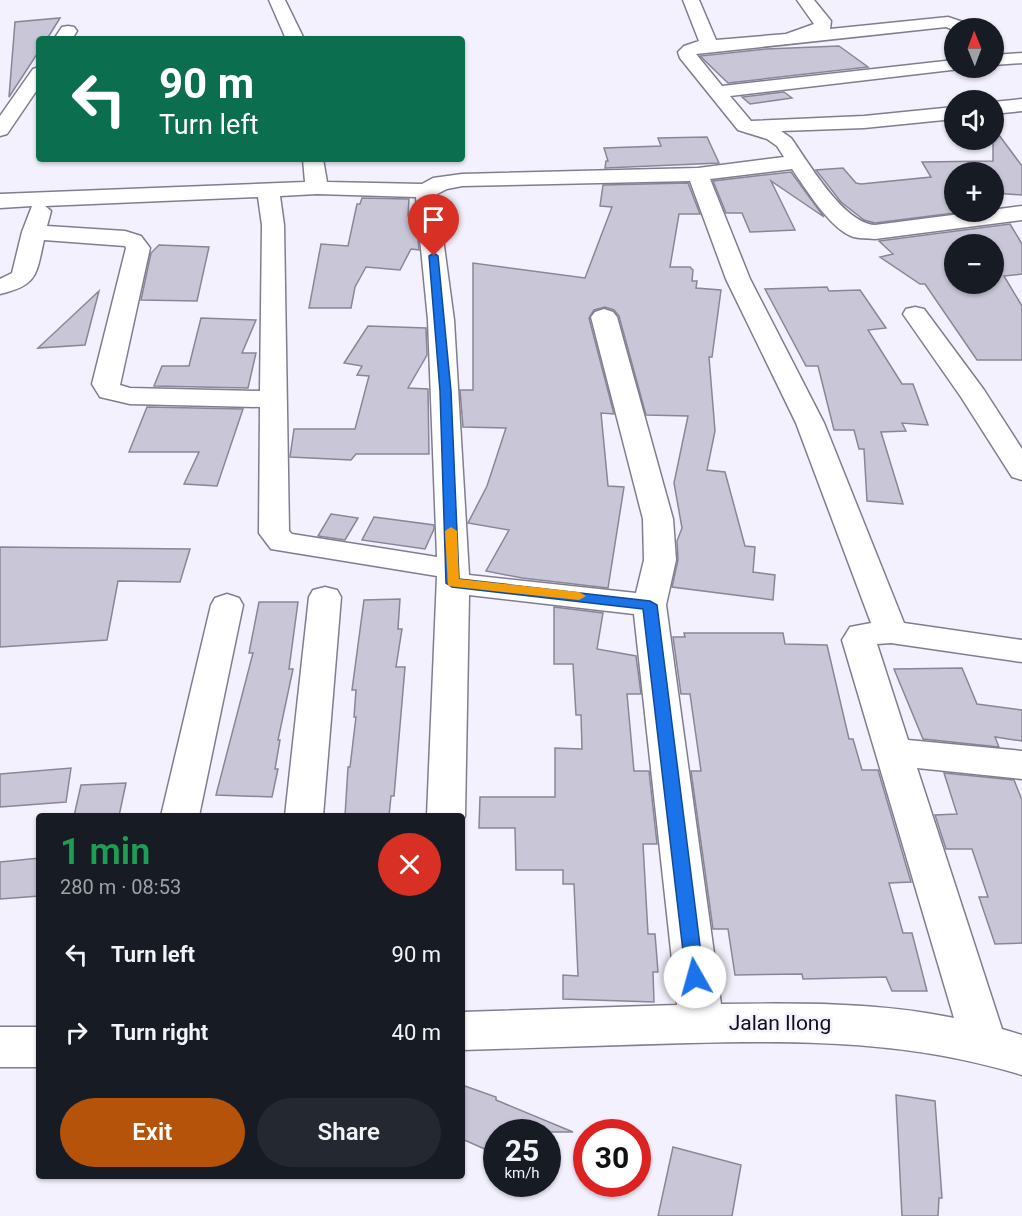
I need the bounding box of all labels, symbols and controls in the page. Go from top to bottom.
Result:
north arrow [944,18,1004,78]
map controls [944,18,1004,294]
text: 90 m [159,59,254,108]
icon: left [60,60,138,138]
button: sound [944,90,1004,150]
text: Turn left [159,109,259,141]
button: + [944,162,1004,222]
pin [408,194,459,256]
icon: arrive [417,203,450,236]
button: − [944,234,1004,294]
text: 1 min [60,831,150,873]
button: close [378,833,441,896]
text: 280 m · 08:53 [60,875,181,899]
icon: left [60,938,93,971]
text: Turn left [111,942,195,967]
text: 90 m [392,942,441,967]
position arrow [663,945,727,1009]
street label: Jalan Ilong [729,1011,831,1035]
icon: right [60,1016,93,1049]
text: Turn right [111,1020,208,1045]
text: 40 m [392,1020,441,1045]
button: Exit [60,1098,245,1167]
button: Share [257,1098,441,1167]
speed limit sign: 30 [573,1119,651,1197]
text: 25 [505,1133,539,1168]
text: km/h [504,1164,540,1182]

